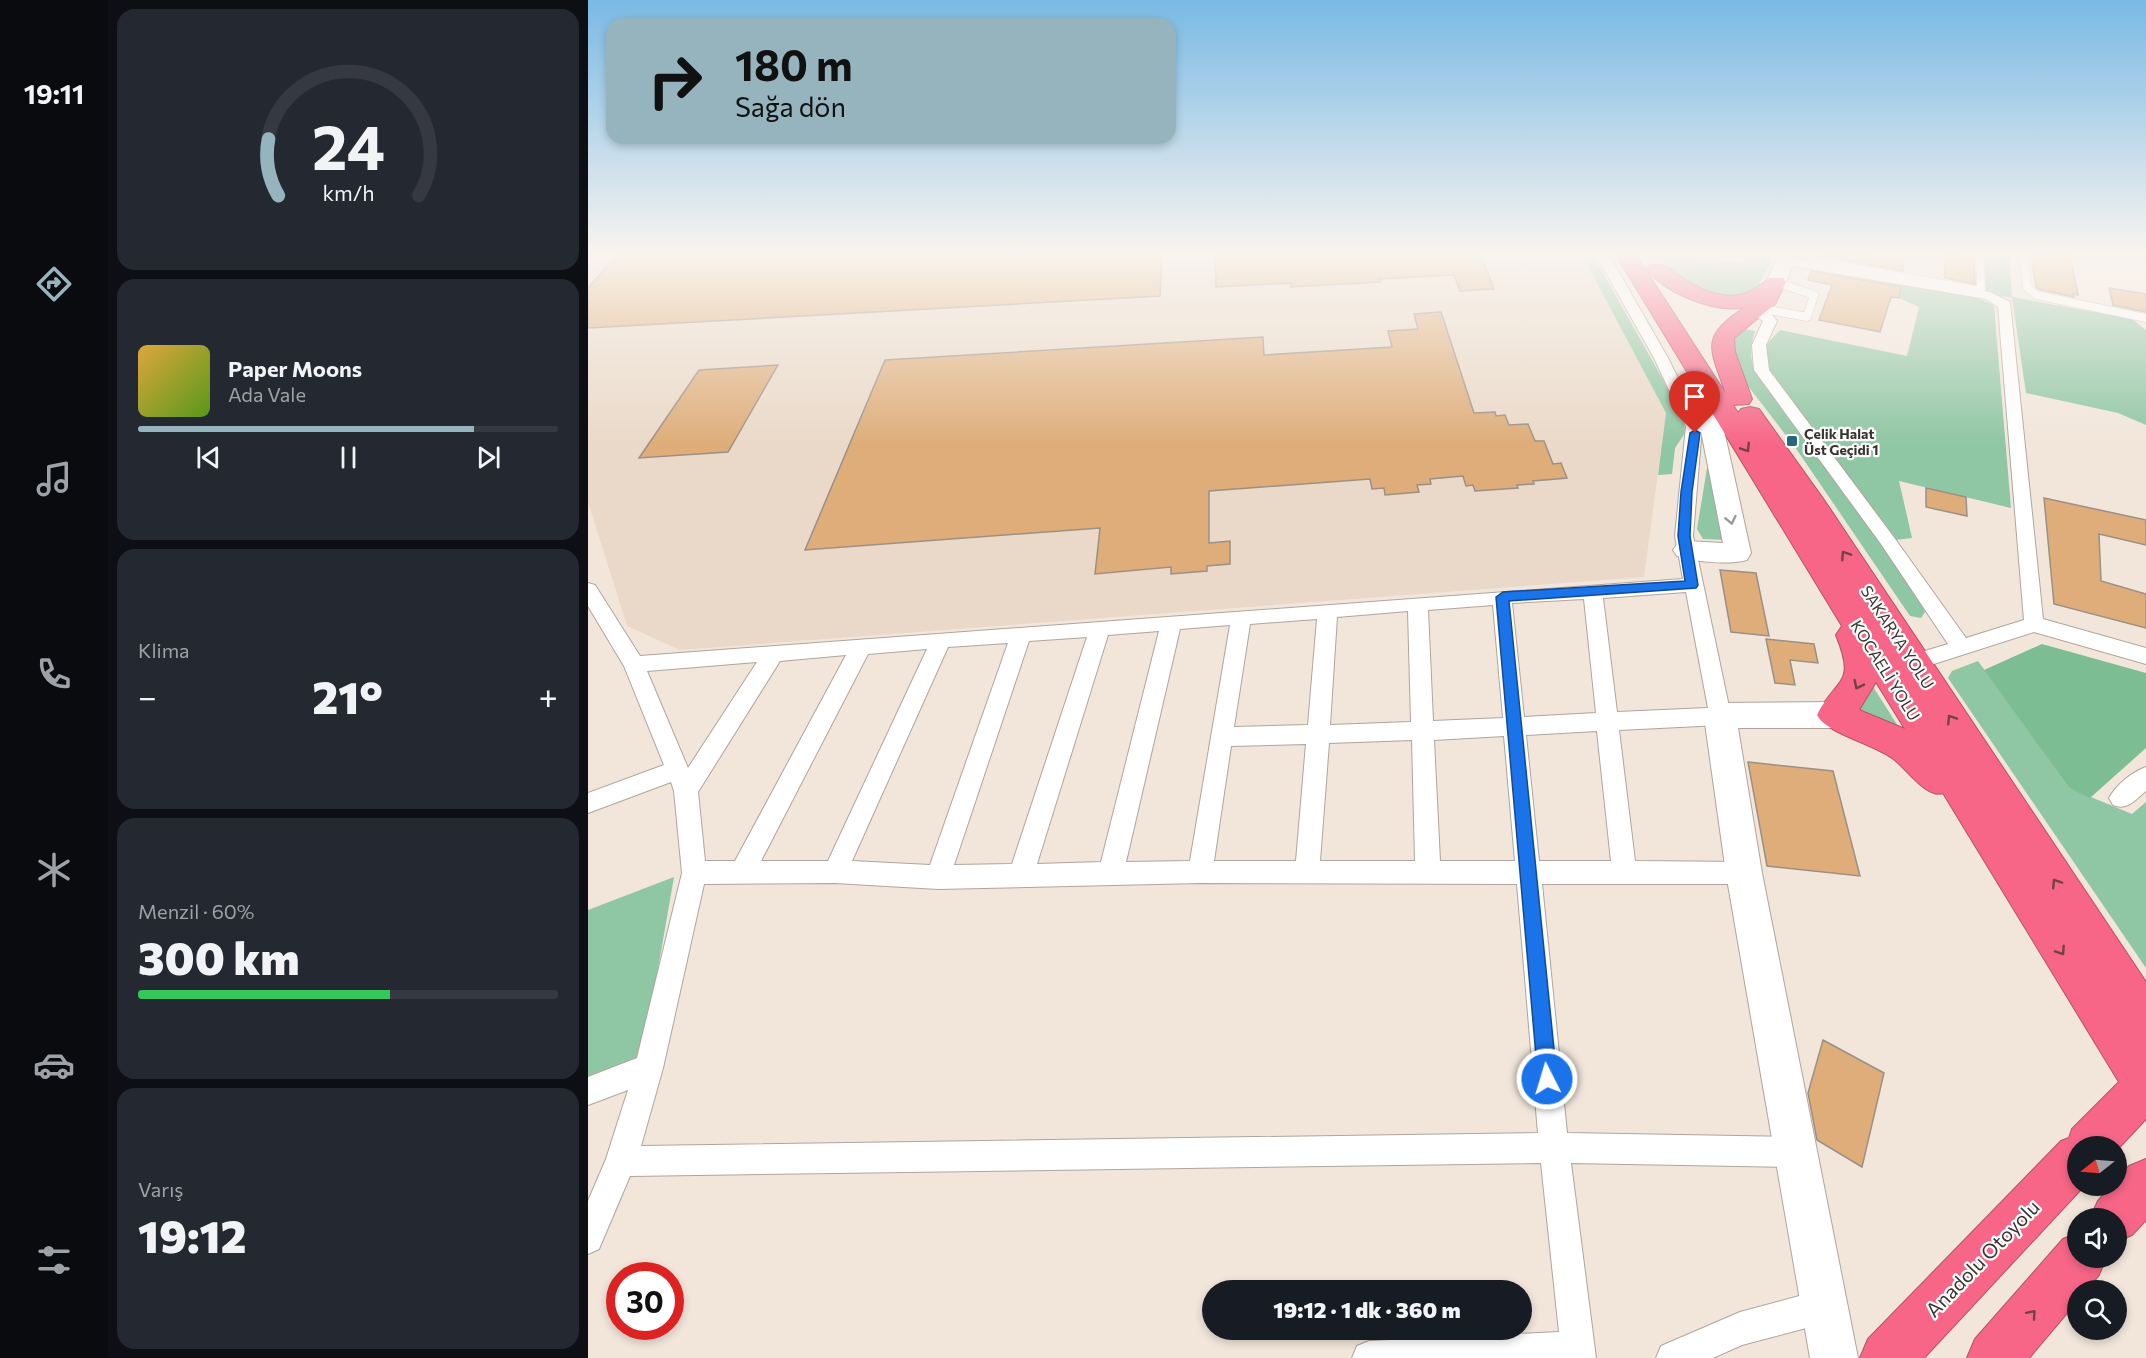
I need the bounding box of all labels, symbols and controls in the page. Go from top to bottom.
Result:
text: 180 m [735,38,853,90]
icon: right [636,42,714,120]
text: 19:11 [24,77,84,110]
text: Sağa dön [735,90,846,123]
text: 24 [312,108,384,184]
text: km/h [322,180,374,206]
icon: directions [33,263,75,305]
text: Paper Moons [228,355,362,382]
pin [1669,371,1720,433]
icon: arrive [1678,380,1711,413]
text: Ada Vale [228,382,306,406]
place label: Çelik Halat Üst Geçidi 1 [1804,425,1879,458]
marker: Çelik Halat Üst Geçidi 1 [1785,434,1799,448]
icon: previous [192,441,225,474]
icon: pause [332,441,365,474]
icon: next [472,441,505,474]
one-way arrow [1739,441,1750,452]
icon: music [33,458,75,500]
one-way arrow [1724,514,1737,524]
one-way arrow [1841,551,1853,561]
street label: SAKARYA YOLU [1858,582,1938,692]
street label: KOCAELİ YOLU [1847,616,1925,724]
text: Klima [138,638,190,662]
icon: phone [33,653,75,695]
text: 21° [312,668,383,723]
text: − [138,675,157,716]
text: + [539,675,558,716]
one-way arrow [1853,679,1865,690]
one-way arrow [1947,715,1959,725]
icon: climate [33,849,75,891]
one-way arrow [2052,879,2064,889]
text: Menzil · 60% [138,899,254,923]
text: 300 km [138,929,299,984]
one-way arrow [2054,945,2066,955]
icon: car [33,1044,75,1086]
position arrow [1515,1047,1579,1111]
north arrow [2067,1136,2127,1196]
map controls [2067,1136,2127,1340]
text: Varış [138,1177,183,1201]
street label: Anadolu Otoyolu [1920,1194,2044,1322]
text: 19:12 [138,1207,247,1262]
button: sound [2067,1208,2127,1268]
icon: filters [33,1239,75,1281]
speed limit sign: 30 [606,1262,684,1340]
button: search [2067,1280,2127,1340]
text: 19:12 · 1 dk · 360 m [1273,1296,1461,1323]
one-way arrow [2025,1310,2036,1321]

